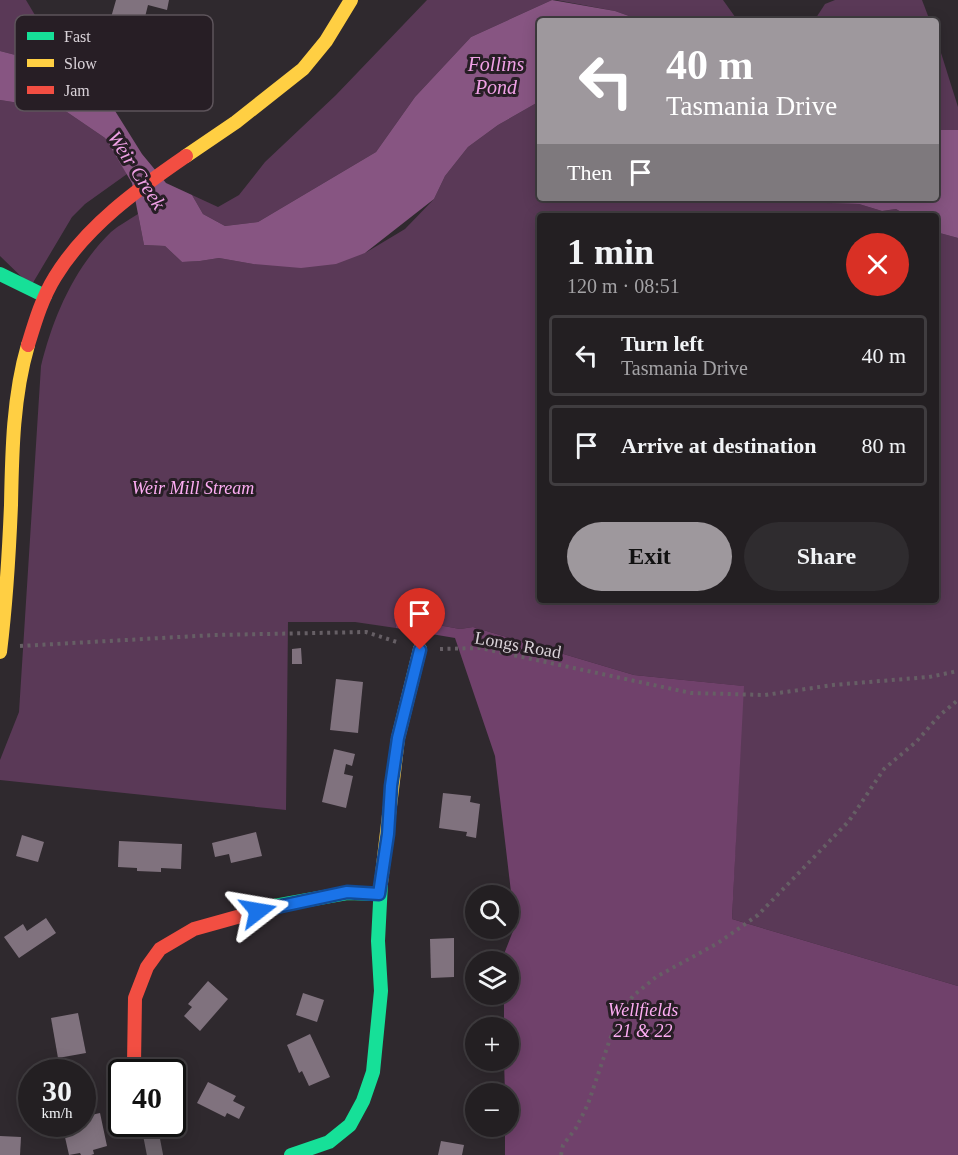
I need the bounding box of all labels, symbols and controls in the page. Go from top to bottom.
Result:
legend [15,15,213,111]
text: Fast [64,28,91,45]
icon: left [567,42,645,120]
text: 40 m [666,42,754,88]
water label: Follins Pond [467,53,525,98]
text: Slow [64,55,97,72]
text: Jam [64,82,90,99]
text: Tasmania Drive [666,91,837,121]
water label: Weir Creek [104,127,171,214]
icon: arrive [624,156,657,189]
text: Then [567,160,612,185]
text: 1 min [567,232,654,272]
button: close [846,233,909,296]
text: 120 m · 08:51 [567,275,680,297]
text: Turn left [621,331,704,356]
icon: left [570,339,603,372]
text: 40 m [861,343,906,368]
text: Tasmania Drive [621,357,748,379]
icon: arrive [570,429,603,462]
text: Arrive at destination [621,433,817,458]
text: 80 m [861,433,906,458]
park label: Weir Mill Stream [132,478,254,498]
button: Exit [567,522,732,591]
button: Share [744,522,909,591]
pin [394,588,445,650]
icon: arrive [403,597,436,630]
street label: Longs Road [473,628,563,662]
position arrow [226,879,290,943]
map controls [465,885,519,1137]
button: search [465,885,519,939]
button: layers [465,951,519,1005]
park label: Wellfields 21 & 22 [608,1000,678,1041]
button: + [465,1017,519,1071]
speed limit sign: 40 [108,1059,186,1137]
text: 30 [42,1074,72,1107]
button: − [465,1083,519,1137]
text: km/h [42,1105,72,1121]

